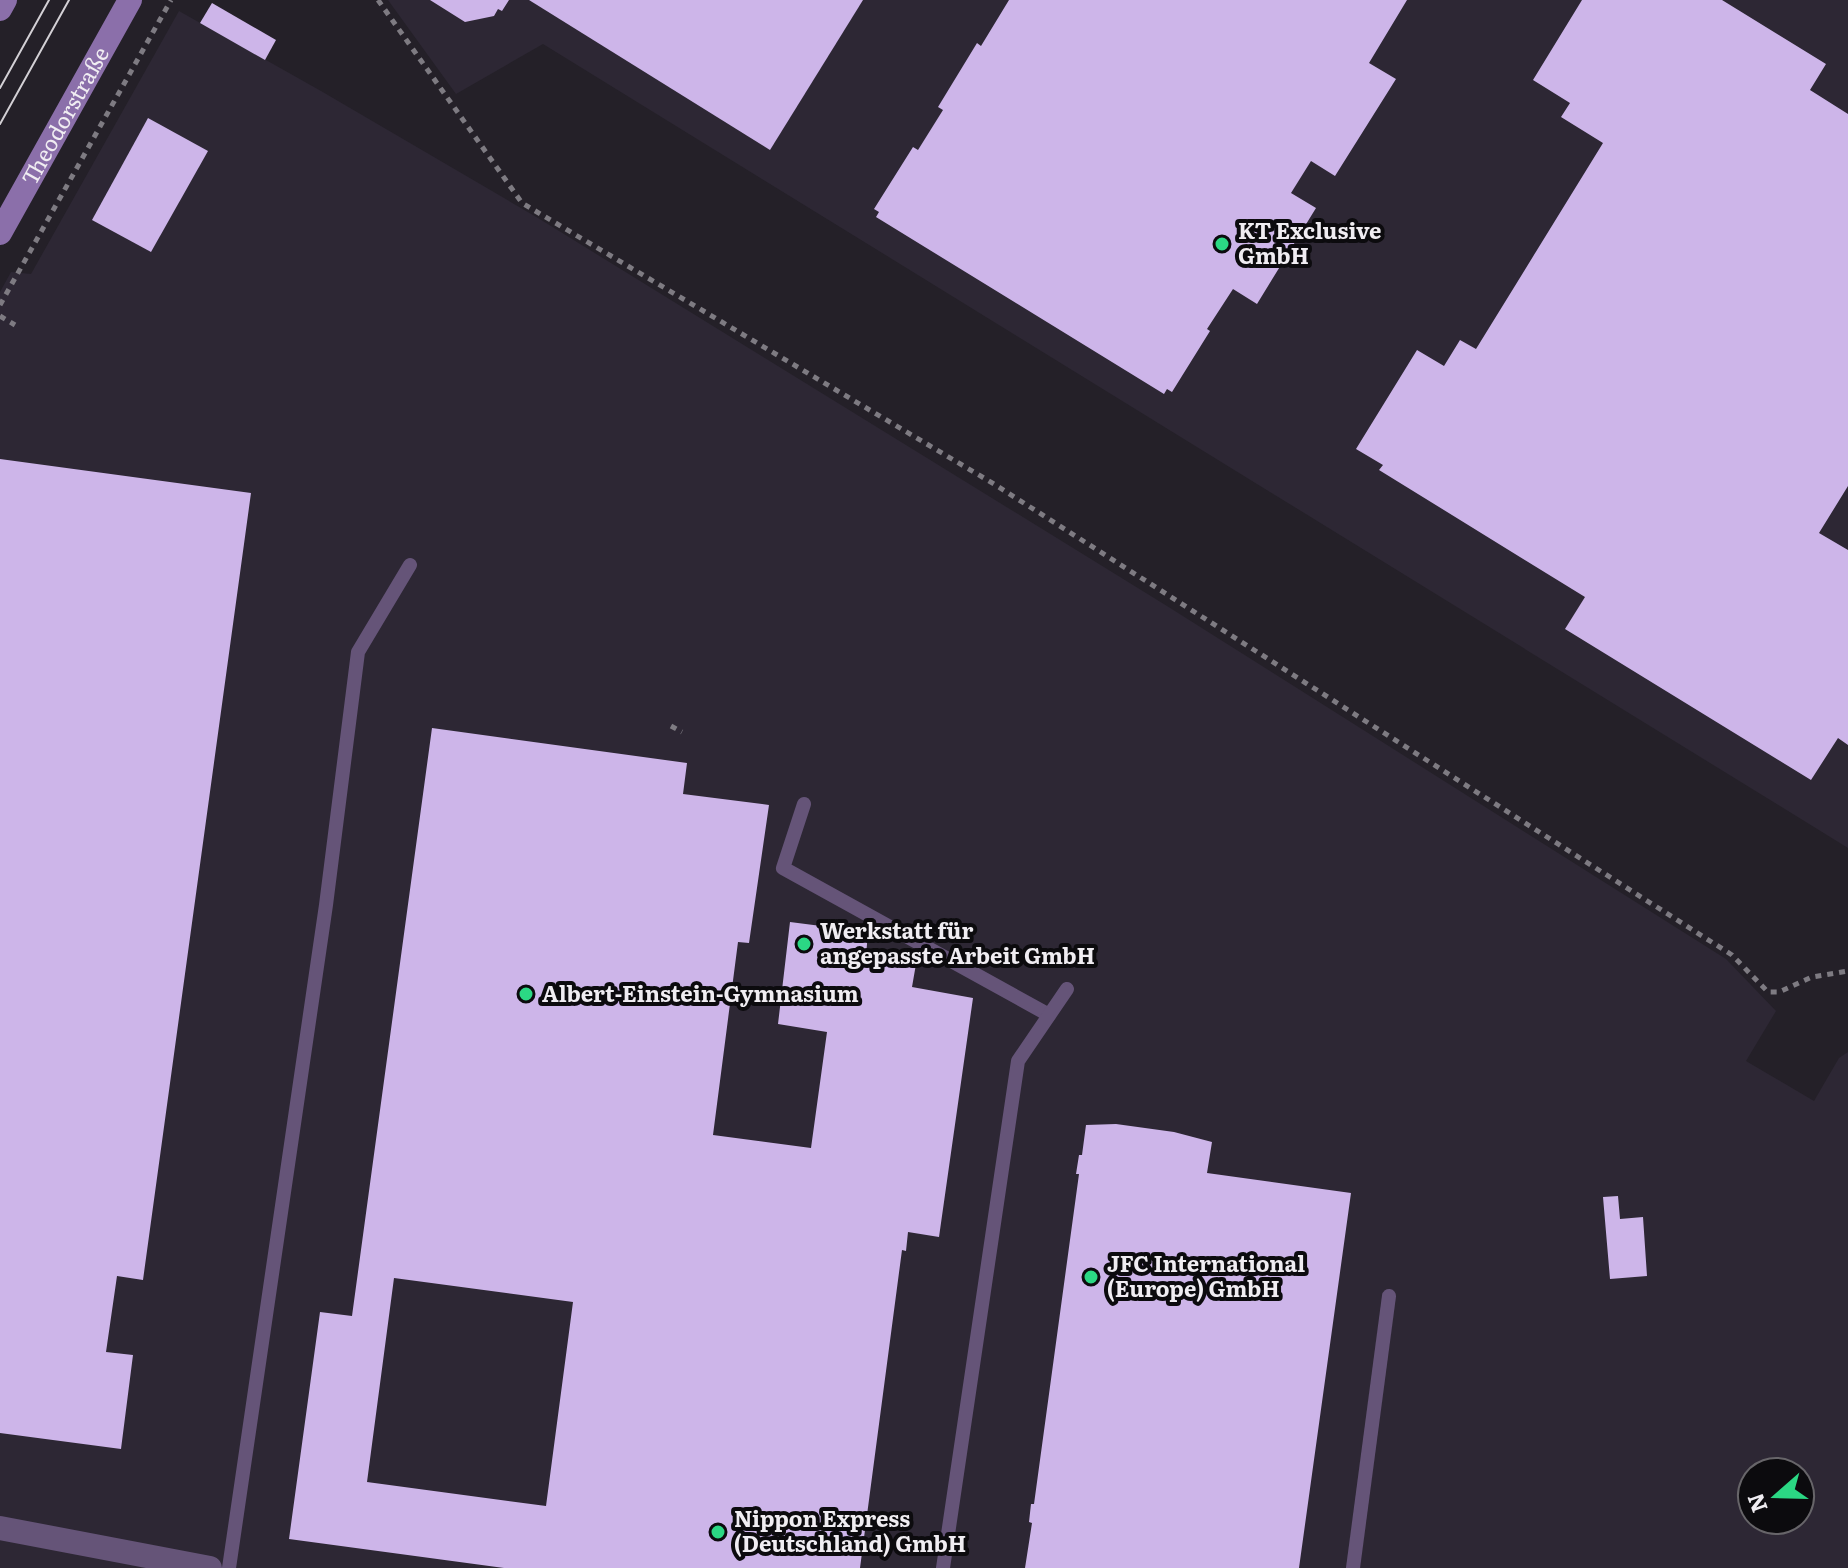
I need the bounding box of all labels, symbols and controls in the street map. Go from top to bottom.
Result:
street label: Theodorstraße [12,40,116,191]
place label: KT Exclusive GmbH [1238,213,1382,271]
marker: KT Exclusive GmbH [1213,235,1231,253]
place label: Werkstatt für angepasste Arbeit GmbH [820,913,1095,971]
marker: Werkstatt für angepasste Arbeit GmbH [795,935,813,953]
place label: Albert-Einstein-Gymnasium [542,976,859,1009]
marker: Albert-Einstein-Gymnasium [517,985,535,1003]
place label: JFC International (Europe) GmbH [1107,1246,1305,1304]
marker: JFC International (Europe) GmbH [1082,1268,1100,1286]
north arrow [1736,1456,1816,1536]
text: N [1737,1489,1774,1518]
place label: Nippon Express (Deutschland) GmbH [734,1501,966,1559]
marker: Nippon Express (Deutschland) GmbH [709,1523,727,1541]

